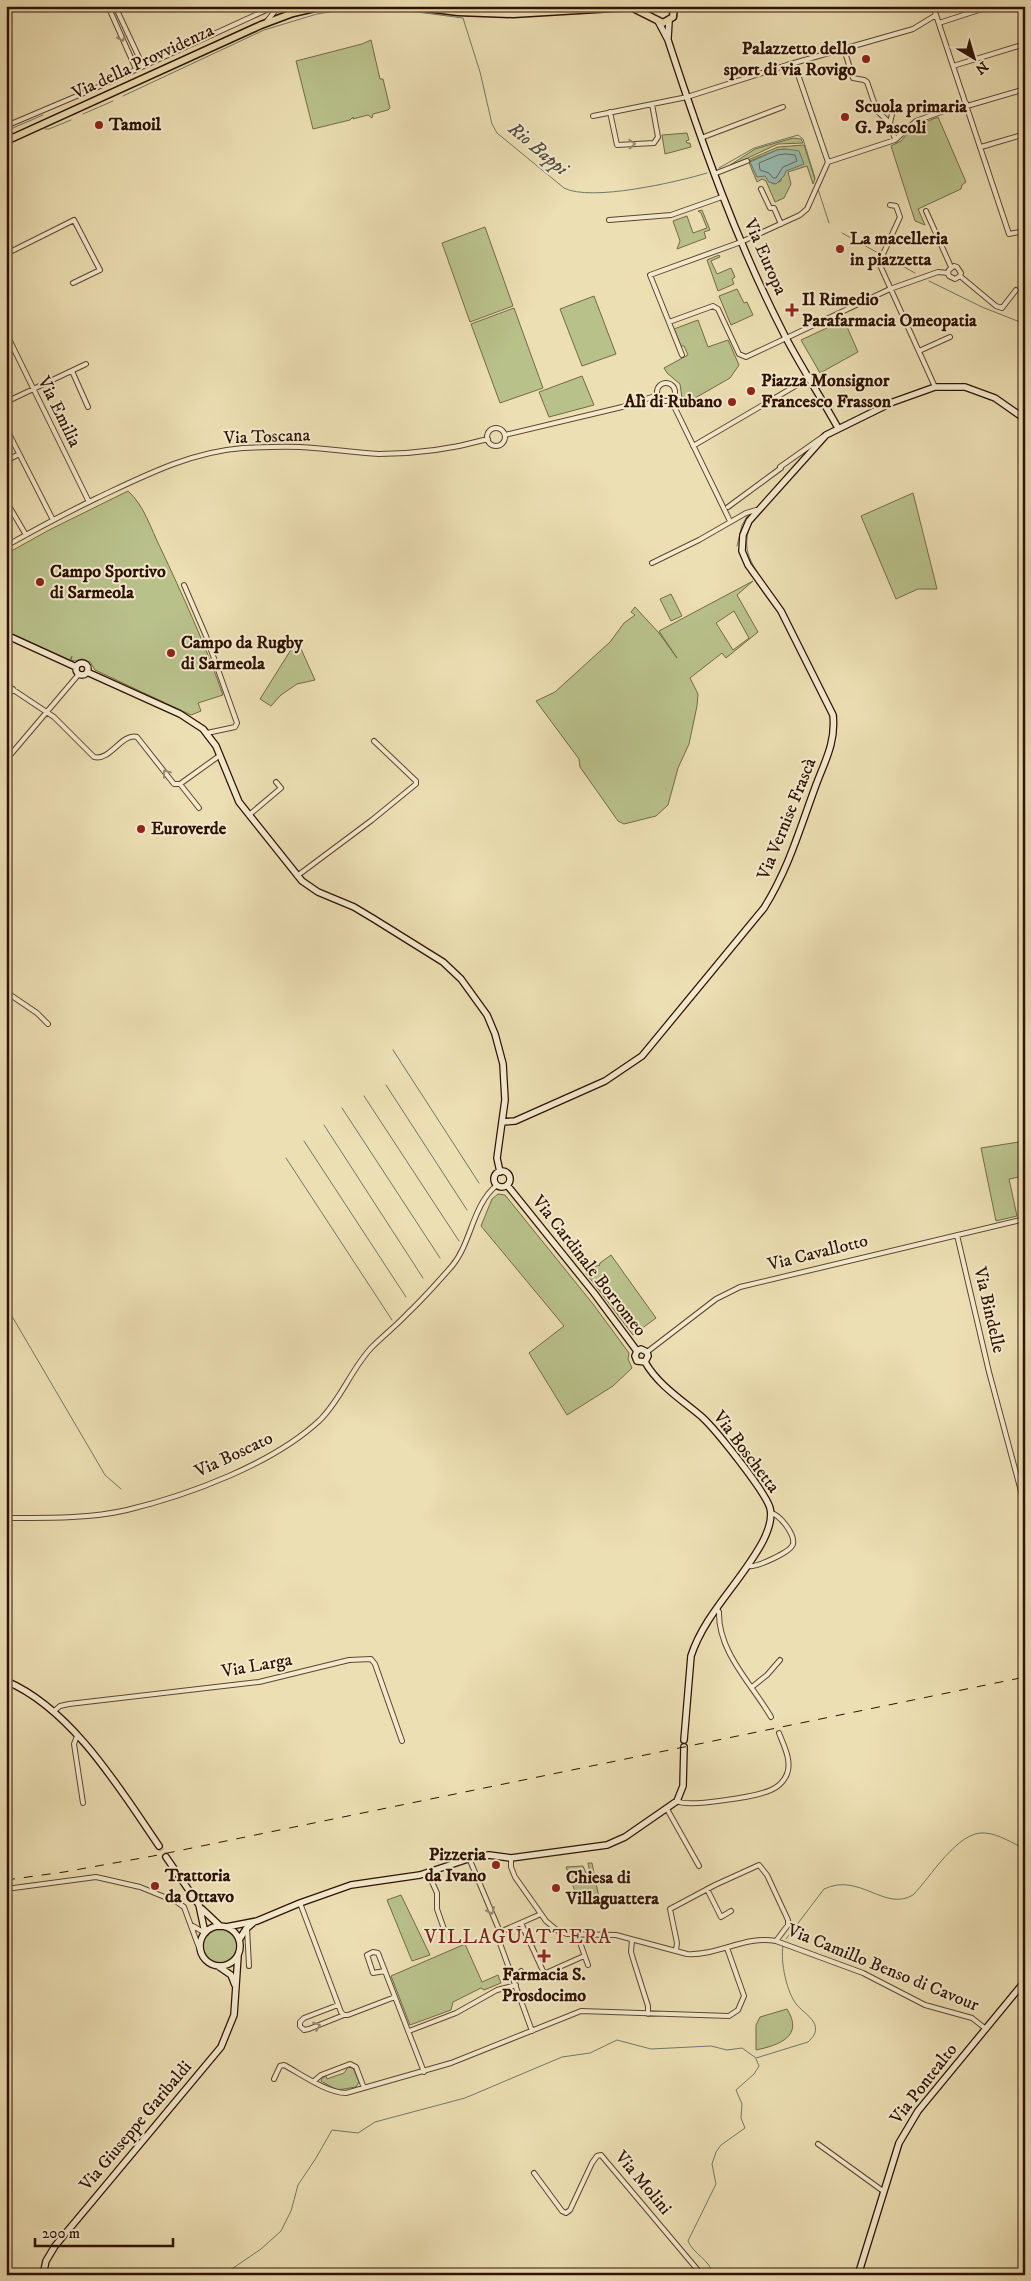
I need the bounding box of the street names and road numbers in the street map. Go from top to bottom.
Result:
street label: Via della Provvidenza [68,19,218,105]
street label: Via Europa [738,215,792,299]
street label: Via Emilia [32,372,86,451]
street label: Via Toscana [222,424,311,450]
street label: Via Vernise Frascà [752,755,822,884]
street label: Via Cardinale Borromeo [526,1190,651,1341]
street label: Via Cavallotto [765,1230,871,1276]
street label: Via Bindelle [968,1264,1010,1355]
street label: Via Boschetta [707,1406,784,1498]
street label: Via Boscato [191,1427,277,1483]
street label: Via Larga [219,1649,294,1683]
street label: Via Camillo Benso di Cavour [783,1919,982,2017]
street label: Via Pontealto [885,2039,962,2130]
street label: Via Giuseppe Garibaldi [75,2057,197,2196]
street label: Via Molini [609,2146,676,2219]

